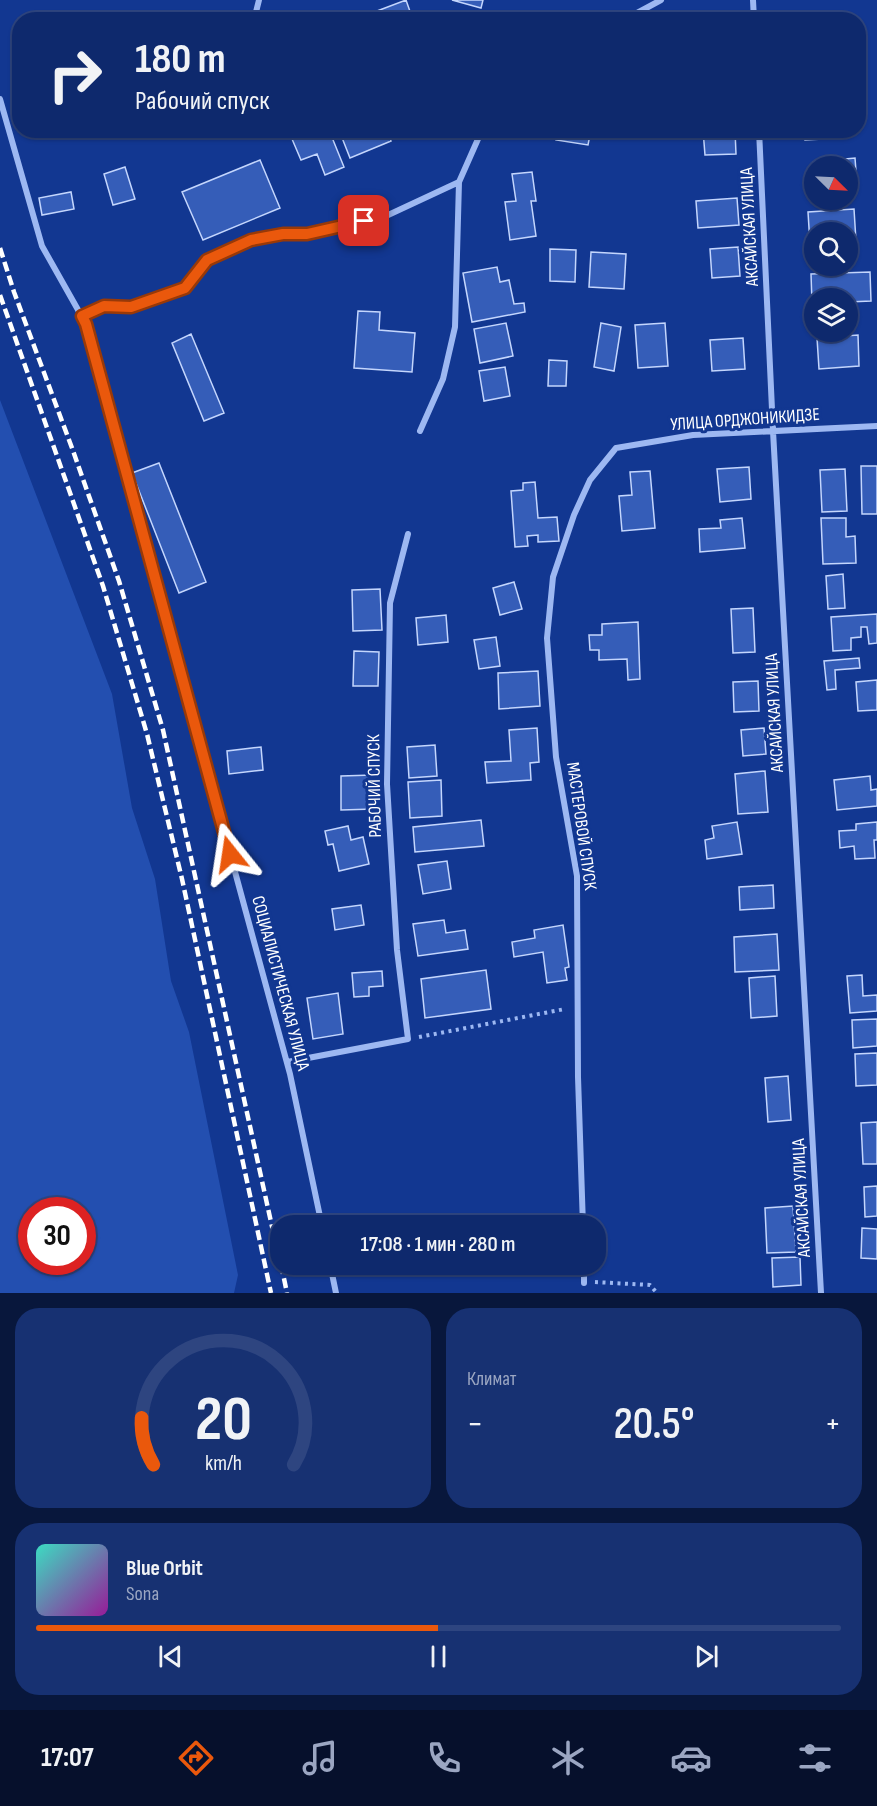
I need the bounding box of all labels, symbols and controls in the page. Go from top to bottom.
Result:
text: 180 m [135,34,226,85]
icon: right [36,36,114,114]
text: Рабочий спуск [135,85,270,117]
north arrow [804,156,858,210]
map controls [804,156,858,342]
street label: АКСАЙСКАЯ УЛИЦА [736,167,763,288]
pin [338,195,389,246]
icon: arrive [347,204,380,237]
button: search [804,222,858,276]
button: layers [804,288,858,342]
street label: УЛИЦА ОРДЖОНИКИДЗЕ [670,404,821,435]
street label: АКСАЙСКАЯ УЛИЦА [761,653,788,774]
street label: РАБОЧИЙ СПУСК [363,733,386,838]
street label: МАСТЕРОВОЙ СПУСК [562,761,601,892]
position arrow [198,822,262,886]
street label: СОЦИАЛИСТИЧЕСКАЯ УЛИЦА [247,894,314,1073]
street label: АКСАЙСКАЯ УЛИЦА [788,1138,815,1259]
speed limit sign: 30 [18,1197,96,1275]
text: 17:08 · 1 мин · 280 m [361,1231,515,1258]
text: Климат [467,1367,517,1391]
text: 20 [194,1383,252,1458]
text: 20.5° [613,1397,695,1452]
text: − [467,1404,483,1444]
text: + [825,1404,841,1444]
text: km/h [204,1451,242,1476]
text: Blue Orbit [126,1555,203,1582]
text: Sona [126,1582,159,1606]
icon: previous [154,1640,187,1673]
icon: pause [422,1640,455,1673]
icon: next [690,1640,723,1673]
icon: directions [175,1737,217,1779]
icon: music [299,1737,341,1779]
icon: phone [423,1737,465,1779]
icon: climate [547,1737,589,1779]
icon: car [670,1737,712,1779]
icon: filters [794,1737,836,1779]
text: 17:07 [41,1742,94,1774]

